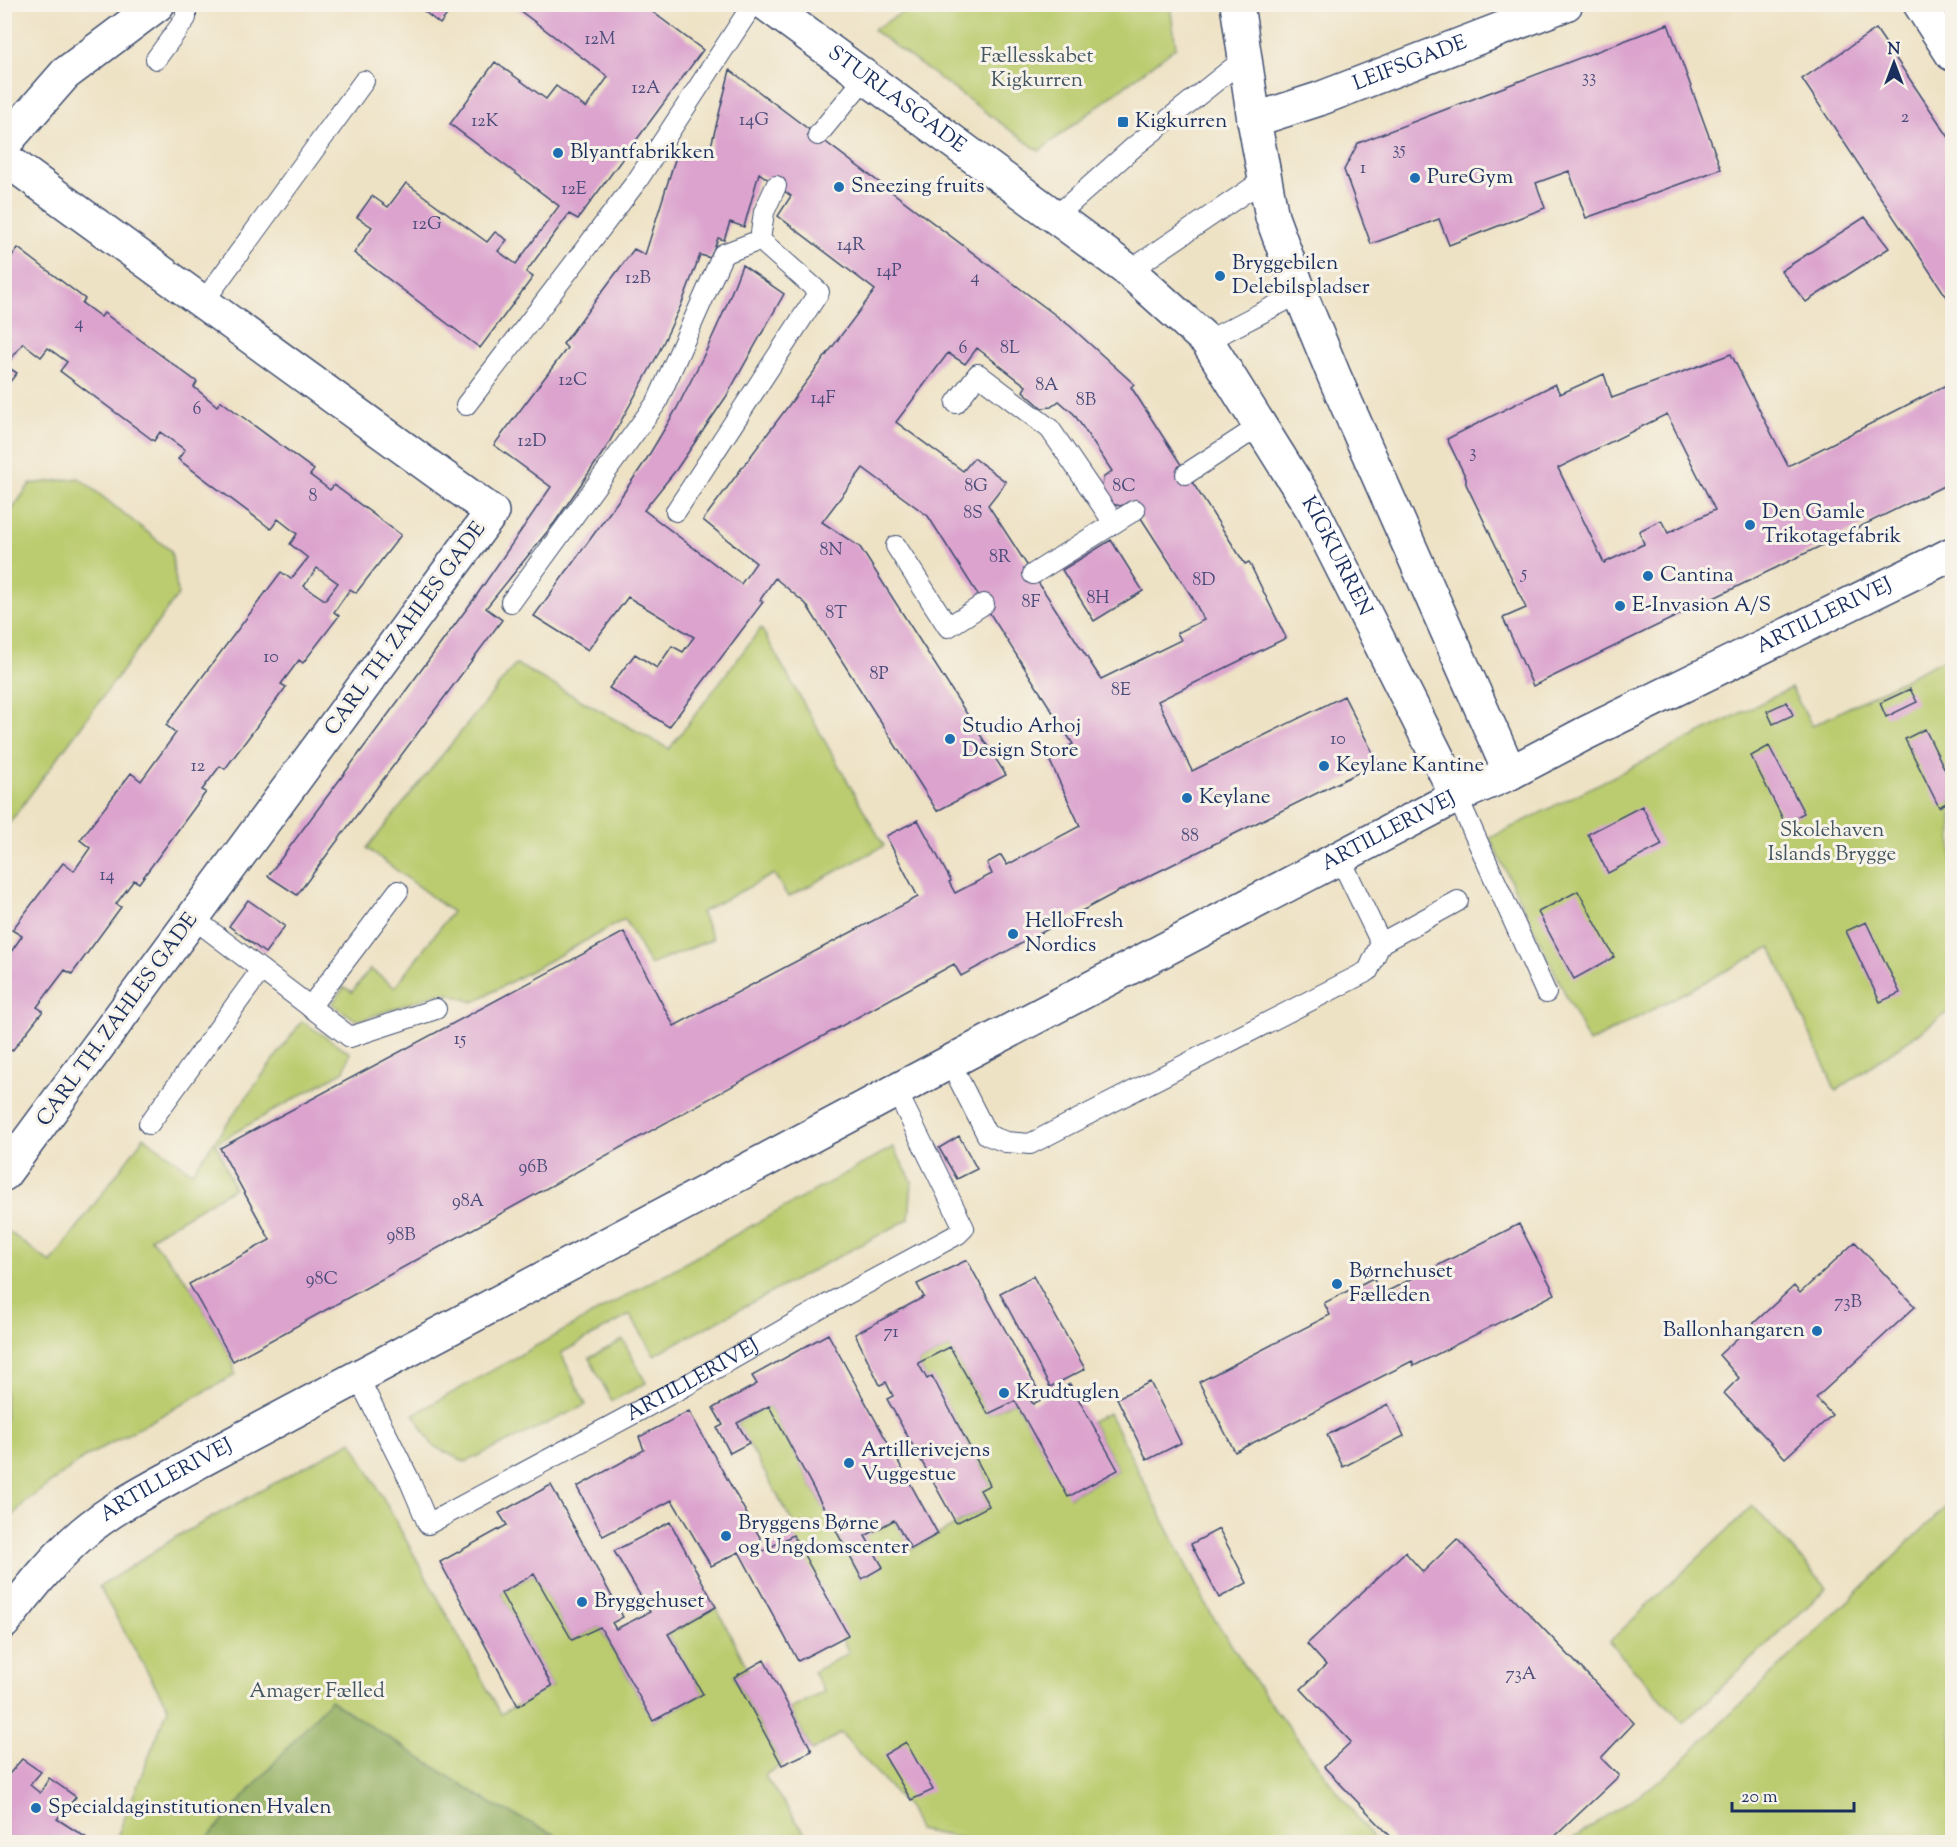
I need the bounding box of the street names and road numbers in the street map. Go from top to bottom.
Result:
street label: LEIFSGADE [1349,28,1472,99]
street label: STURLASGADE [821,39,972,161]
street label: KIGKURREN [1293,491,1379,622]
street label: CARL TH. ZAHLES GADE [318,516,494,742]
street label: ARTILLERIVEJ [1752,570,1897,662]
street label: ARTILLERIVEJ [1317,784,1461,879]
street label: CARL TH. ZAHLES GADE [30,907,206,1133]
street label: ARTILLERIVEJ [621,1332,765,1430]
street label: ARTILLERIVEJ [94,1431,238,1530]

